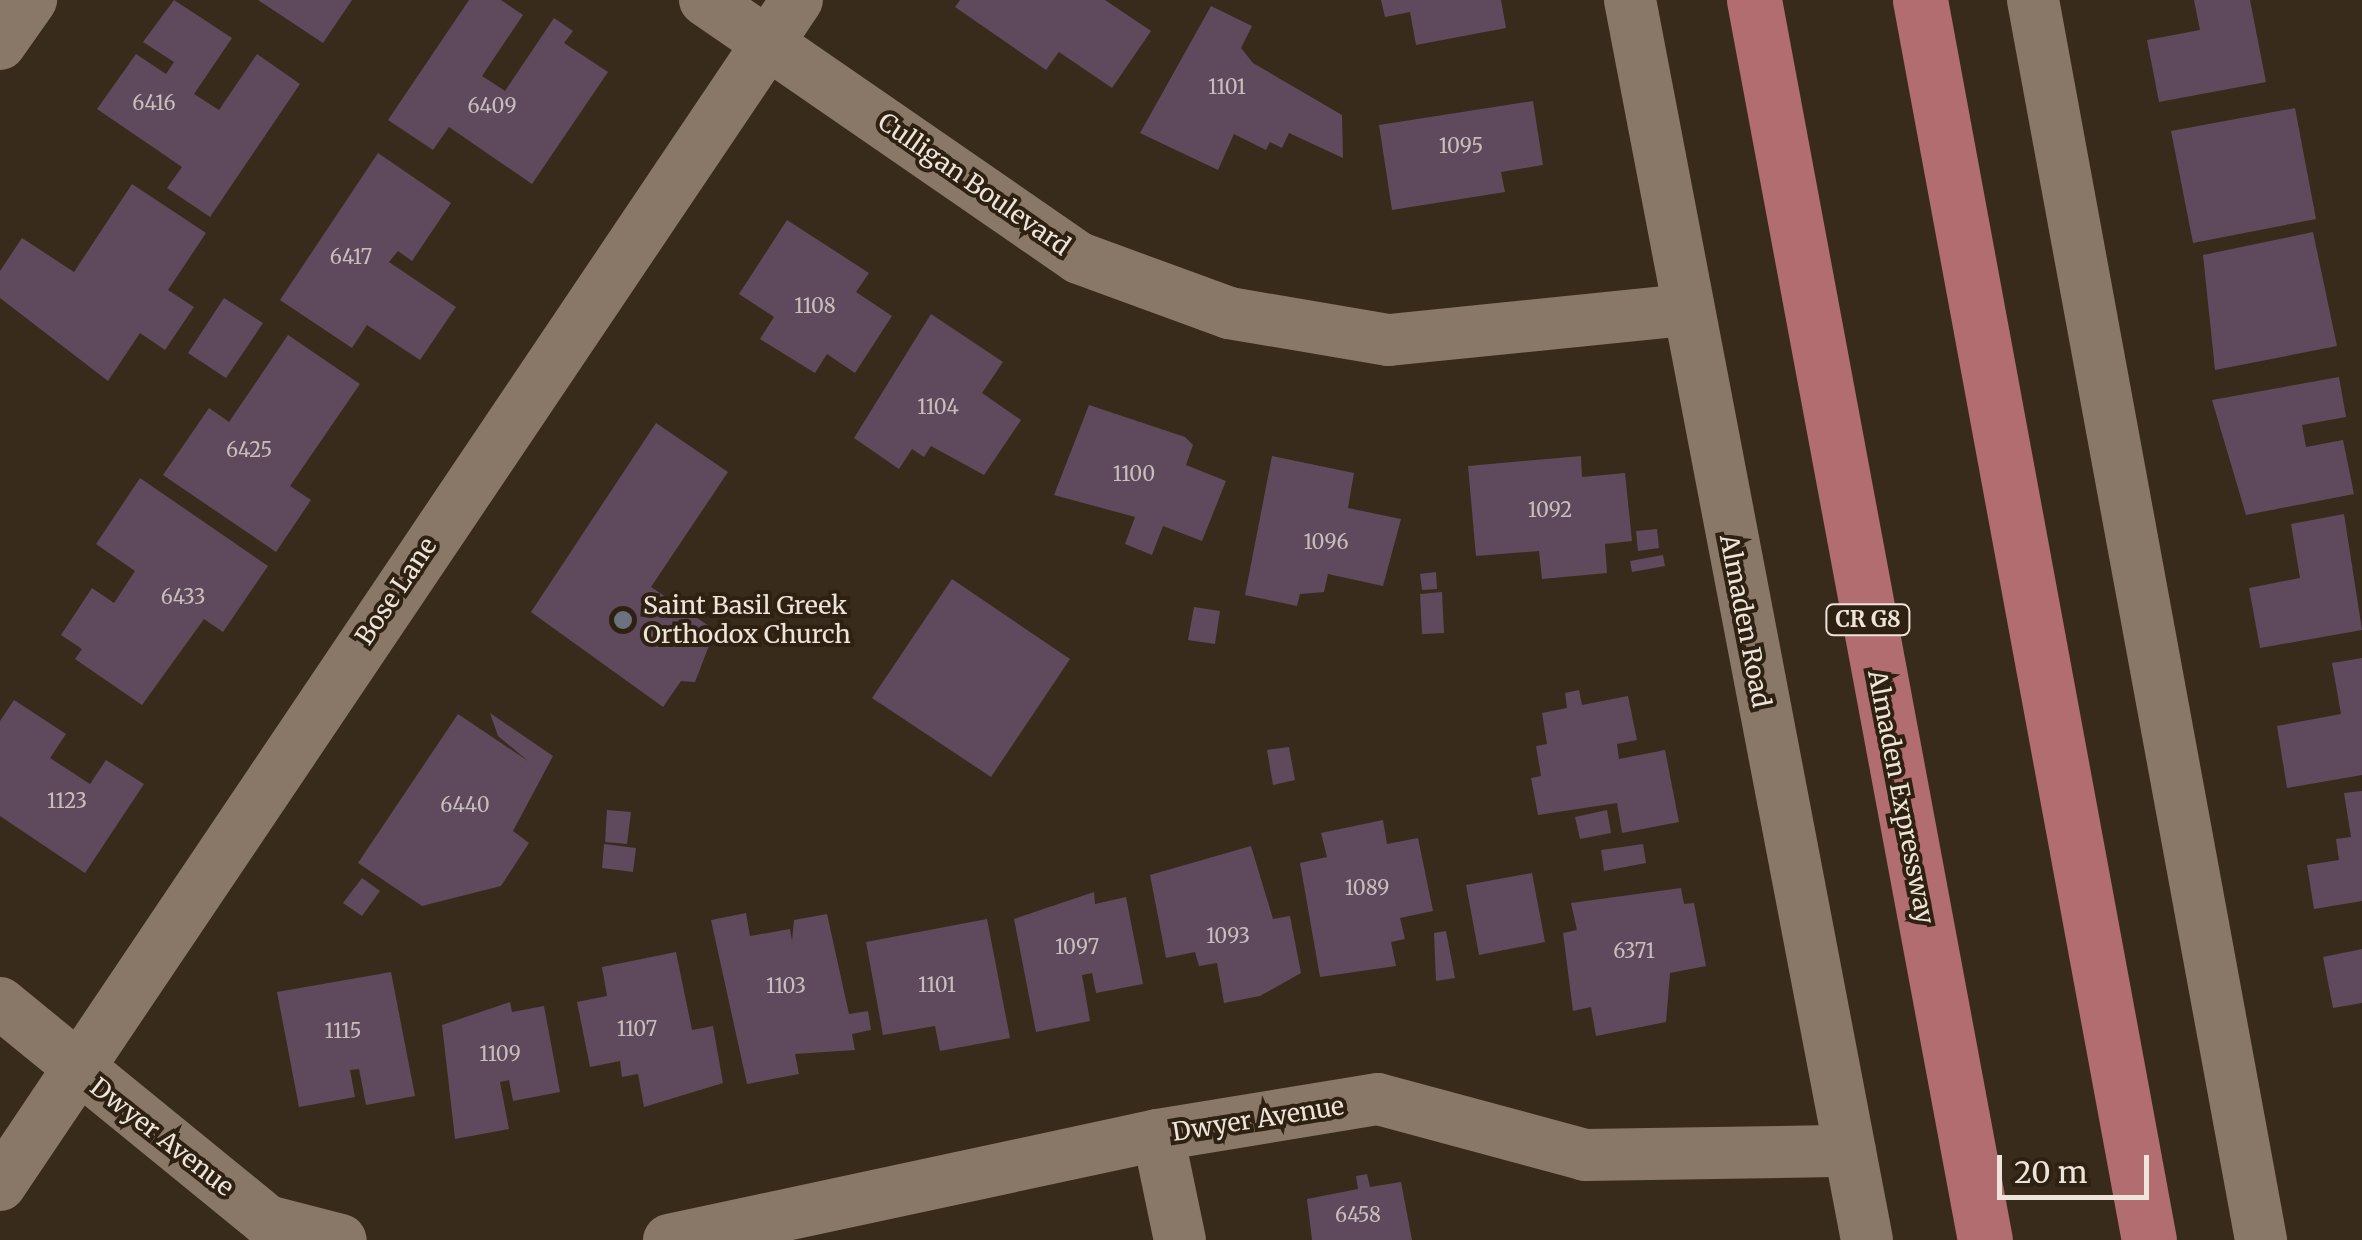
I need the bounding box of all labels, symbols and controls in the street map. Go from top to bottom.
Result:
house number: 1101 [1208,74,1246,98]
house number: 6416 [132,90,176,114]
house number: 6409 [467,93,517,117]
street label: Culligan Boulevard [872,106,1076,262]
house number: 1095 [1439,133,1483,157]
house number: 6417 [330,244,372,268]
house number: 1108 [794,293,836,317]
house number: 1104 [917,394,959,418]
house number: 6425 [226,437,272,461]
house number: 1100 [1113,461,1155,485]
house number: 1092 [1528,497,1572,521]
house number: 1096 [1303,529,1349,553]
street label: Bose Lane [349,532,443,650]
street label: Almaden Road [1714,532,1776,710]
house number: 6433 [161,584,205,608]
place label: Saint Basil Greek Orthodox Church [643,591,851,650]
road number: CR G8 [1823,603,1913,637]
marker: Saint Basil Greek Orthodox Church [612,609,634,631]
street label: Almaden Expressway [1862,667,1940,927]
house number: 1123 [47,788,87,812]
house number: 6440 [440,792,490,816]
house number: 1089 [1345,875,1389,899]
house number: 1093 [1206,923,1250,947]
house number: 1097 [1055,934,1099,958]
house number: 6371 [1613,938,1655,962]
house number: 1101 [918,972,956,996]
house number: 1103 [766,973,806,997]
house number: 1107 [617,1016,657,1040]
house number: 1115 [325,1018,361,1042]
house number: 1109 [479,1041,521,1065]
street label: Dwyer Avenue [84,1072,240,1202]
street label: Dwyer Avenue [1170,1091,1346,1147]
scale bar [2002,1135,2154,1197]
text: 20 m [2014,1153,2087,1191]
house number: 6458 [1335,1202,1381,1226]

